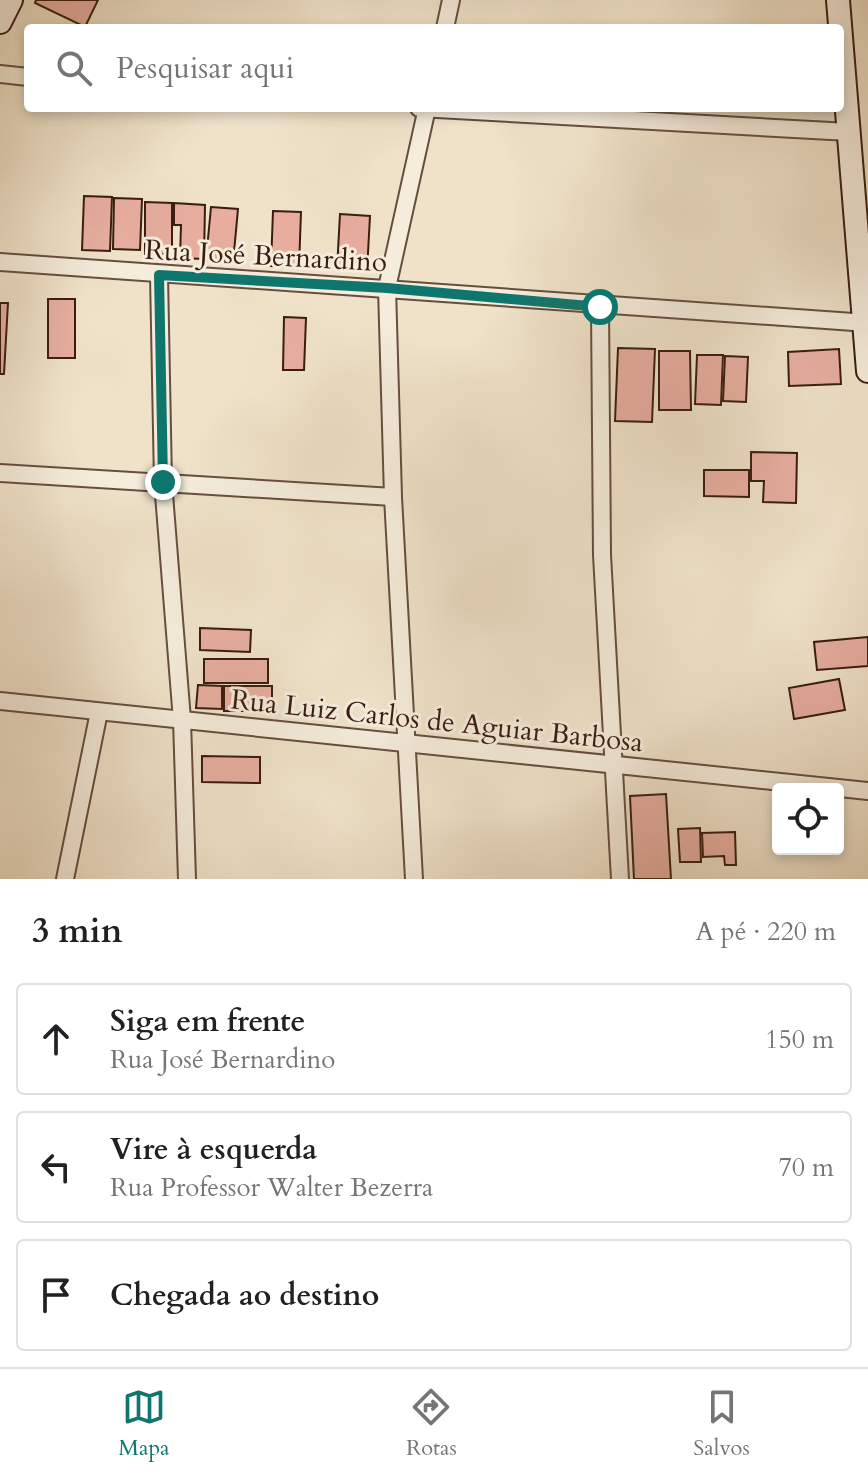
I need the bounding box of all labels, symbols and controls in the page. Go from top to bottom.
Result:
search box [24,24,844,112]
icon: search [52,46,96,90]
text: Pesquisar aqui [116,48,294,89]
street label: Rua José Bernardino [144,231,388,281]
route start [582,289,618,325]
route end [145,464,181,500]
street label: Rua Luiz Carlos de Aguiar Barbosa [229,680,645,762]
map controls [772,783,844,855]
button: locate [772,783,844,855]
text: 3 min [32,908,123,954]
text: A pé · 220 m [695,914,836,949]
text: Siga em frente [110,1001,305,1042]
icon: ahead [34,1017,78,1061]
text: 150 m [765,1022,834,1057]
text: Rua José Bernardino [110,1042,335,1077]
text: Vire à esquerda [110,1129,317,1170]
icon: left [34,1145,78,1189]
text: 70 m [778,1150,834,1185]
text: Rua Professor Walter Bezerra [110,1170,433,1205]
icon: arrive [34,1273,78,1317]
text: Chegada ao destino [110,1275,379,1316]
tab: Mapa [118,1385,170,1463]
tab: Rotas [406,1385,457,1463]
tab: Salvos [693,1385,750,1463]

